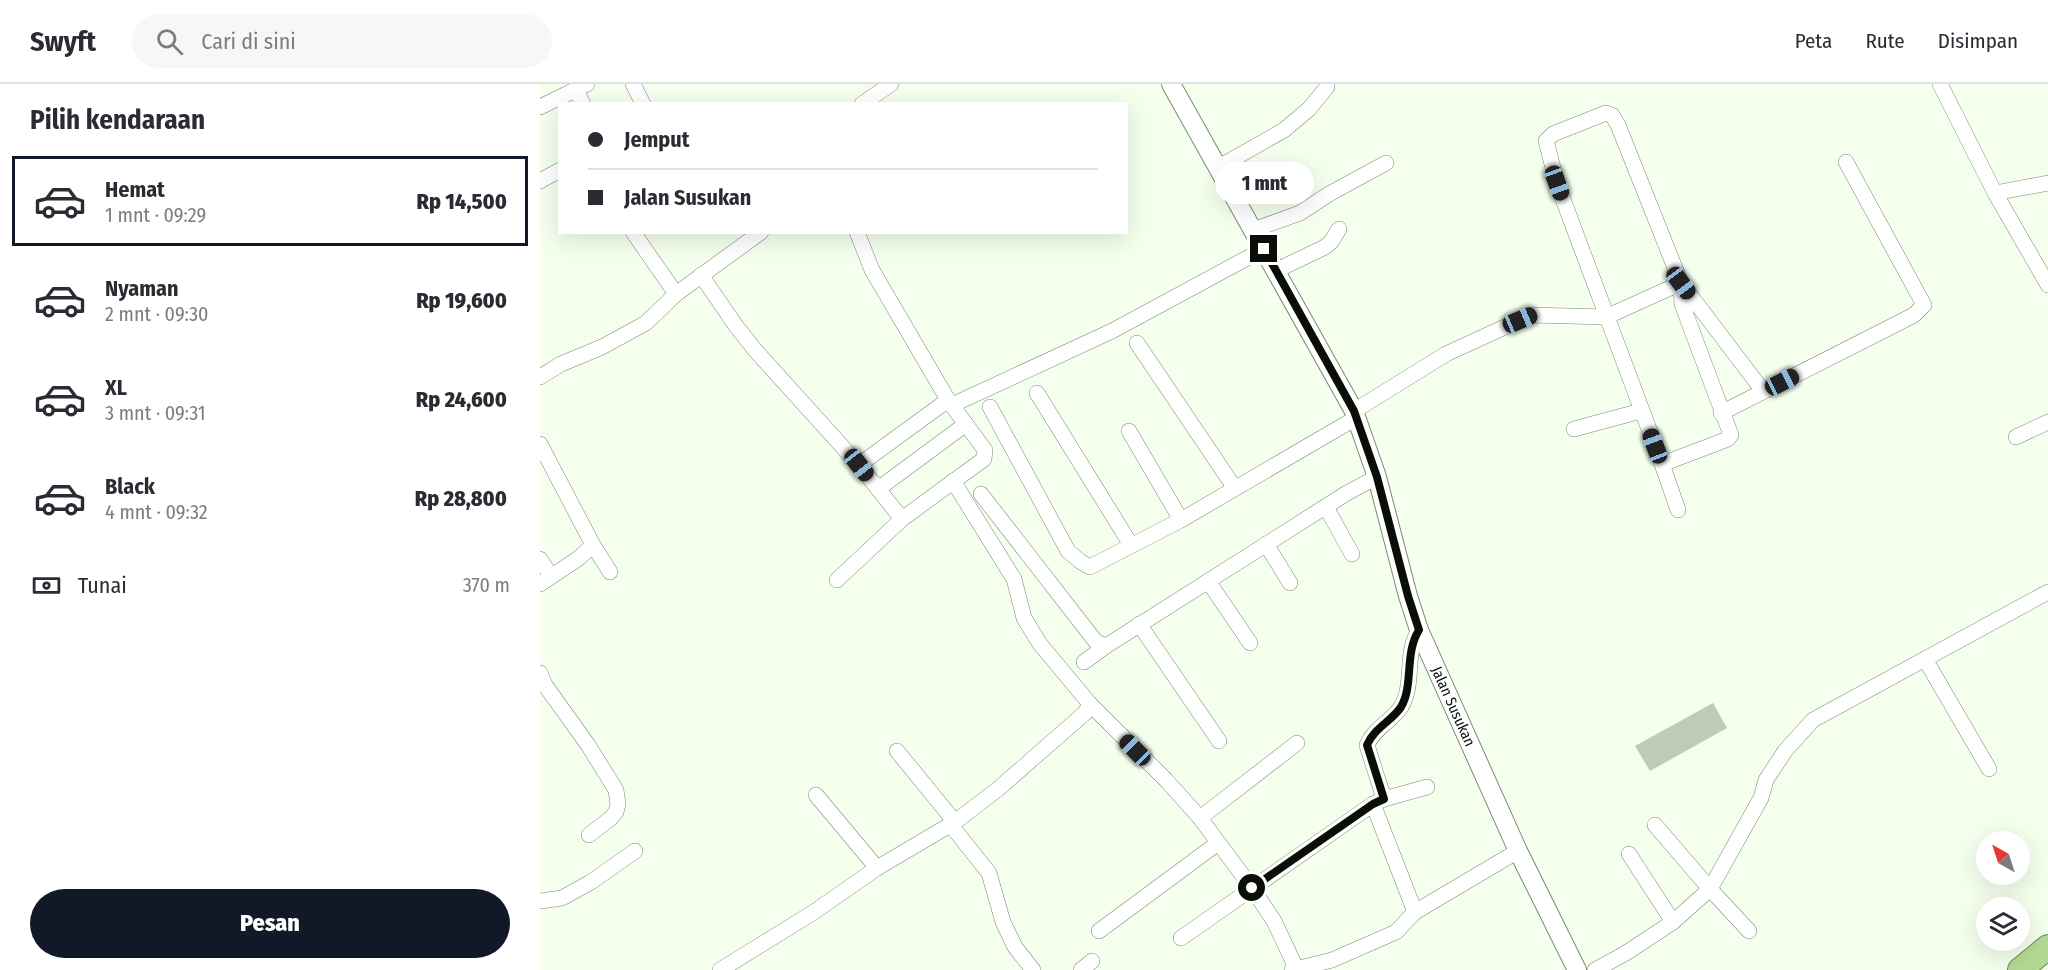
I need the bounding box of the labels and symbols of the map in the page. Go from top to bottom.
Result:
callout: 1 mnt [1214,162,1314,204]
car [1542,163,1572,203]
route end [1250,235,1277,262]
car [1663,263,1699,303]
car [1500,305,1540,335]
car [1762,366,1802,398]
car [1640,426,1670,466]
car [841,445,877,485]
street label: Jalan Susukan [1427,664,1479,749]
car [1116,731,1154,769]
north arrow [1976,831,2030,885]
route start [1238,874,1265,901]

